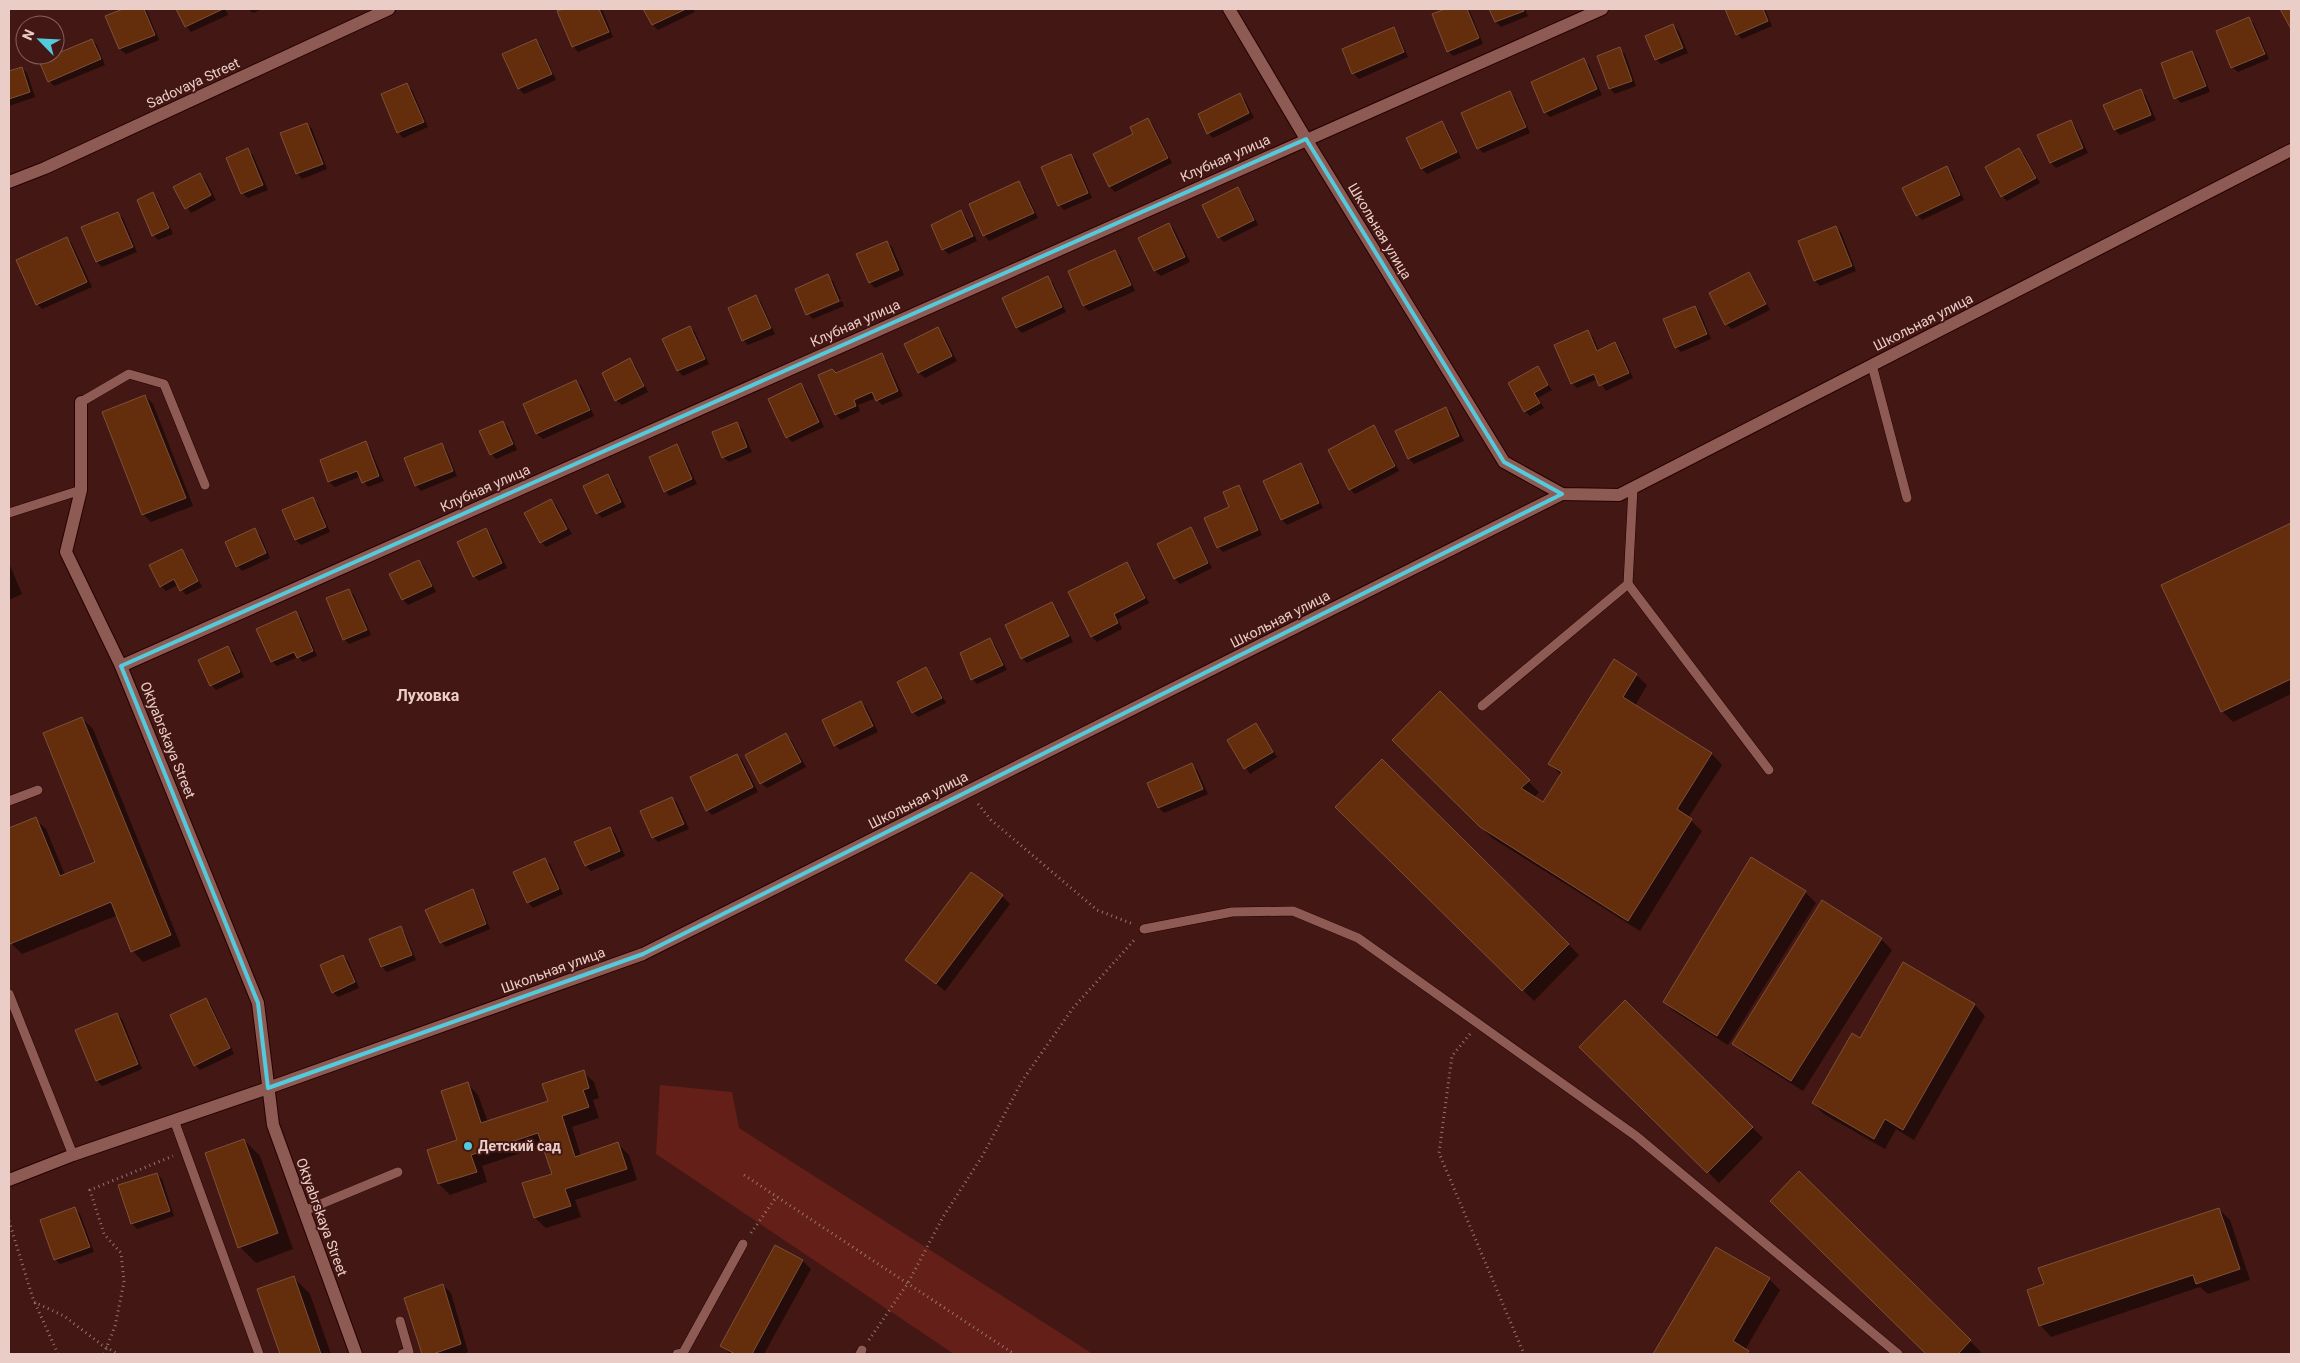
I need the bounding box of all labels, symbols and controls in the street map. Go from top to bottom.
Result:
north arrow [15,15,65,65]
text: N [19,27,37,42]
street label: Sadovaya Street [144,54,242,111]
street label: Клубная улица [1178,131,1272,185]
street label: Школьная улица [1345,180,1415,282]
street label: Школьная улица [1871,290,1975,354]
street label: Клубная улица [808,296,902,350]
street label: Клубная улица [438,461,532,515]
street label: Школьная улица [1228,587,1332,651]
street label: Oktyabrskaya Street [137,679,199,801]
district label: Луховка [397,686,460,705]
street label: Школьная улица [866,768,970,832]
street label: Школьная улица [499,944,607,996]
place label: Детский сад [478,1138,561,1154]
marker: Детский сад [462,1140,474,1152]
street label: Oktyabrskaya Street [293,1156,351,1279]

